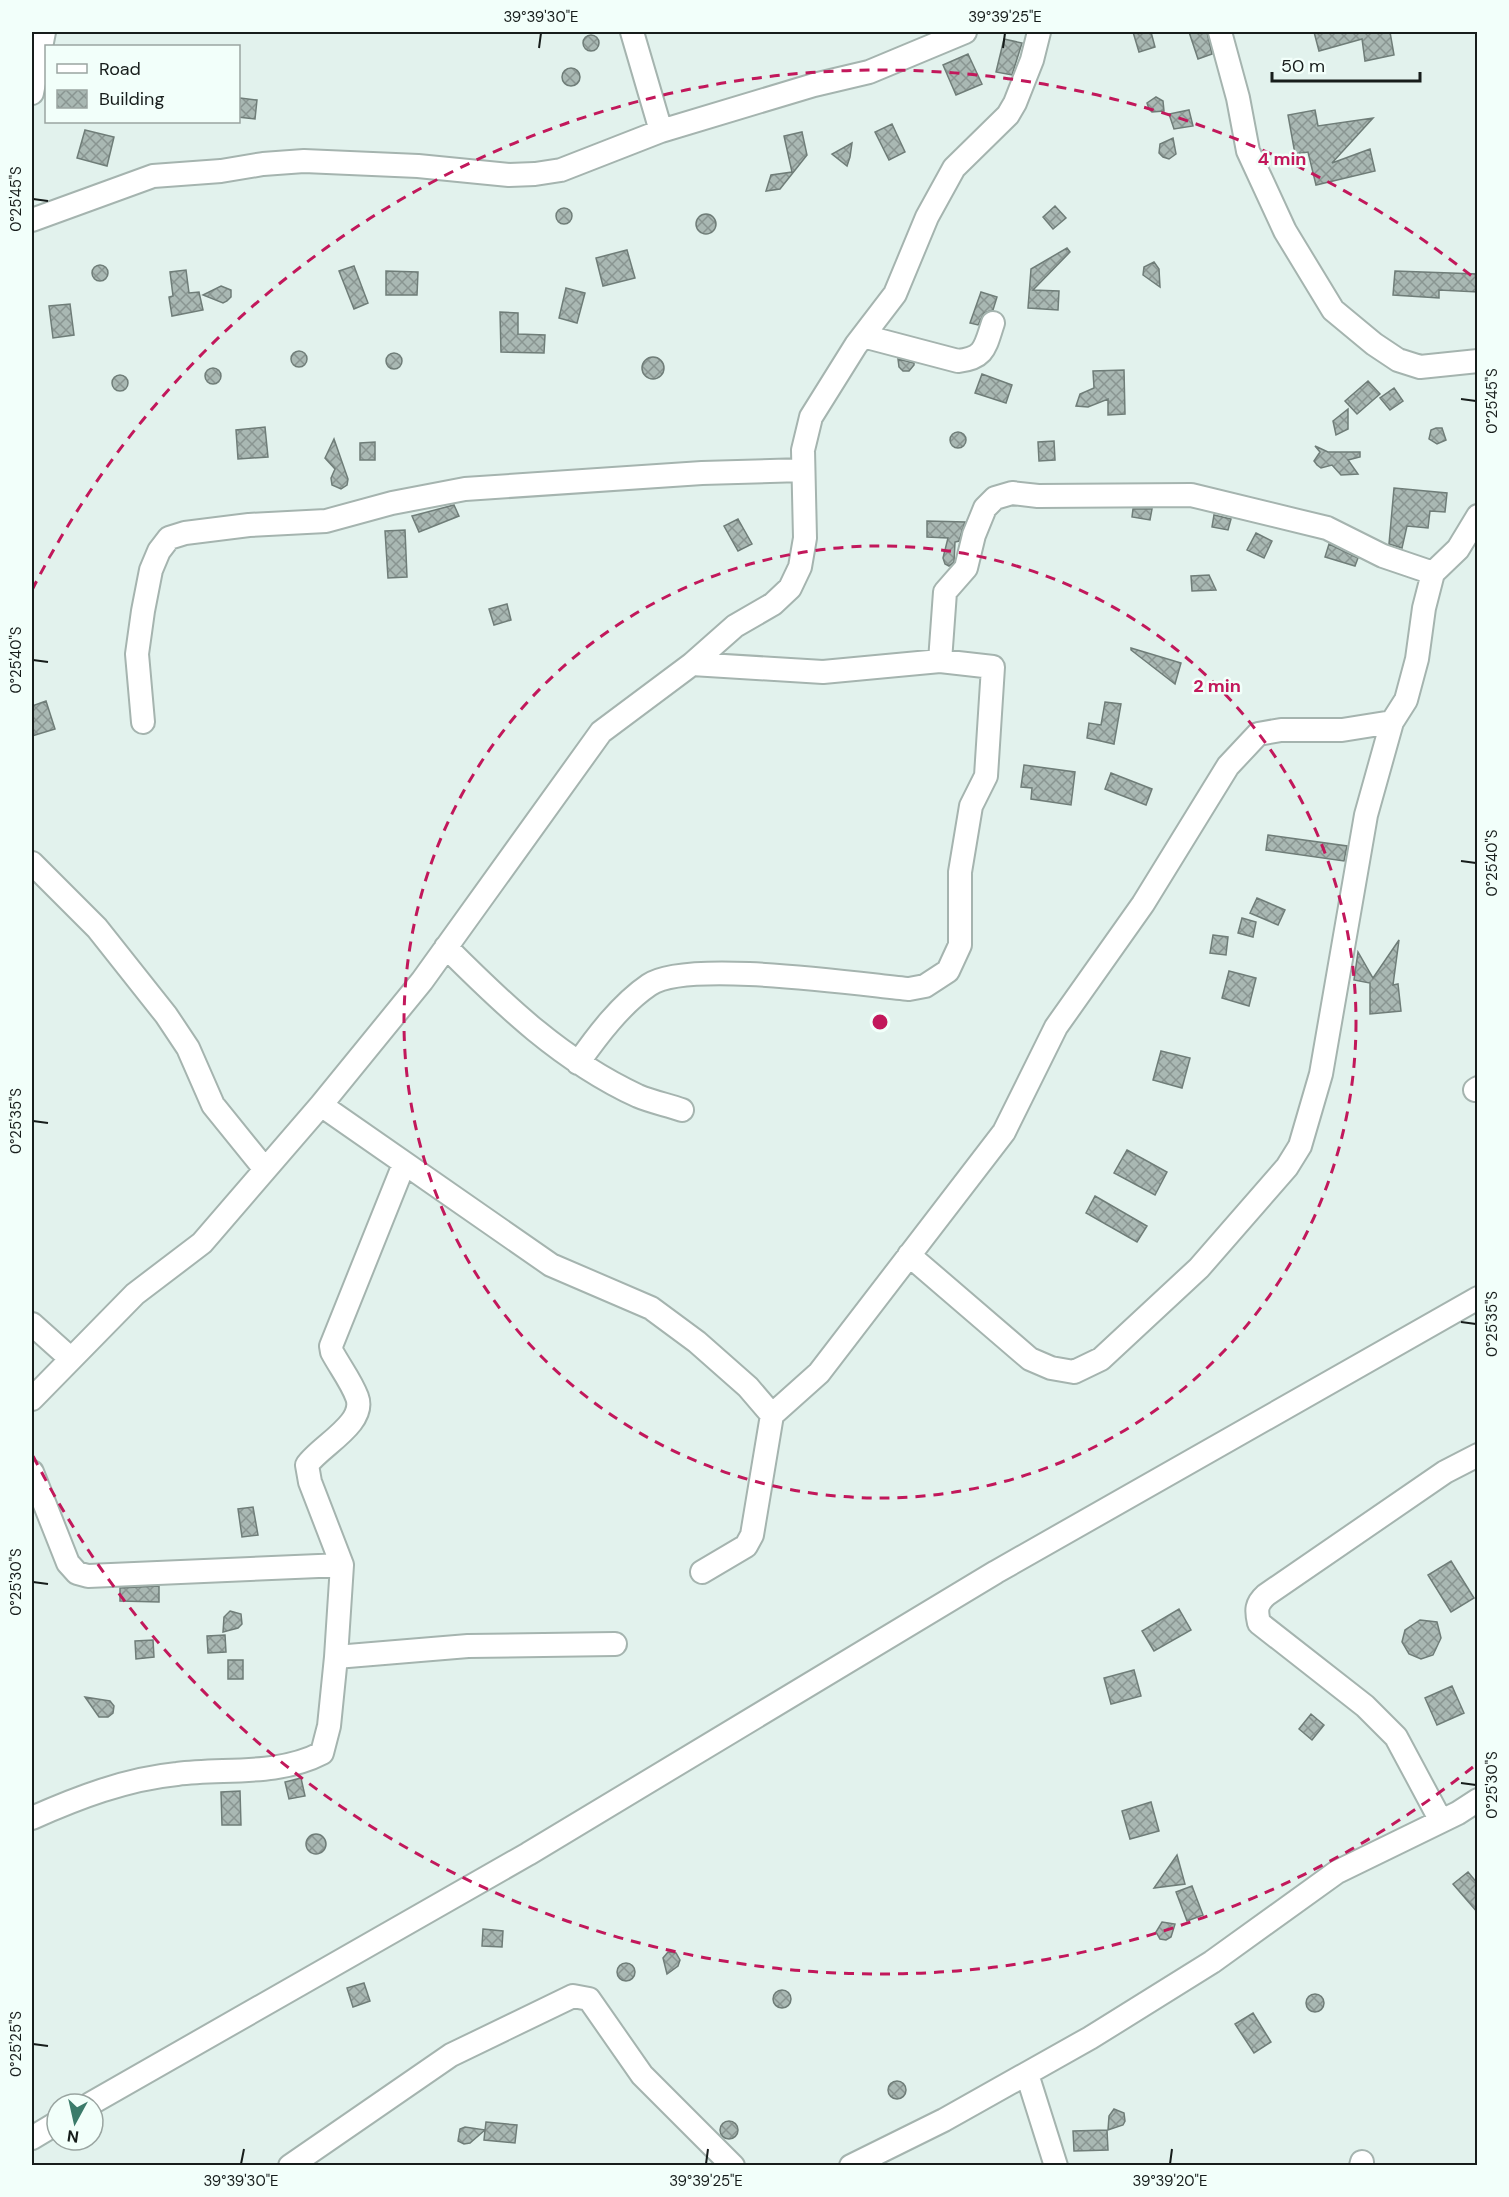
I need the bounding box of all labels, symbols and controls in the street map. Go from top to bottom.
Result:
text: 39°39'30"E [503,7,579,27]
text: 39°39'25"E [968,7,1042,27]
legend [45,45,240,123]
scale bar [1272,45,1420,83]
text: 50 m [1281,54,1325,78]
text: Road [99,57,141,81]
text: Building [99,87,164,111]
text: 4 min [1258,147,1306,171]
text: 0°25'45"S [6,166,26,232]
text: 0°25'45"S [1482,368,1502,434]
text: 0°25'40"S [6,626,26,693]
text: 2 min [1193,674,1241,698]
text: 0°25'40"S [1482,829,1502,896]
centre of rings [870,1012,890,1032]
text: 0°25'35"S [6,1088,26,1154]
text: 0°25'35"S [1482,1291,1502,1357]
text: 0°25'30"S [6,1548,26,1616]
text: 0°25'30"S [1482,1751,1502,1819]
text: 0°25'25"S [6,2011,26,2077]
north arrow [45,2092,105,2152]
text: N [66,2125,80,2148]
text: 39°39'30"E [203,2171,279,2191]
text: 39°39'25"E [669,2171,743,2191]
text: 39°39'20"E [1133,2171,1207,2191]

